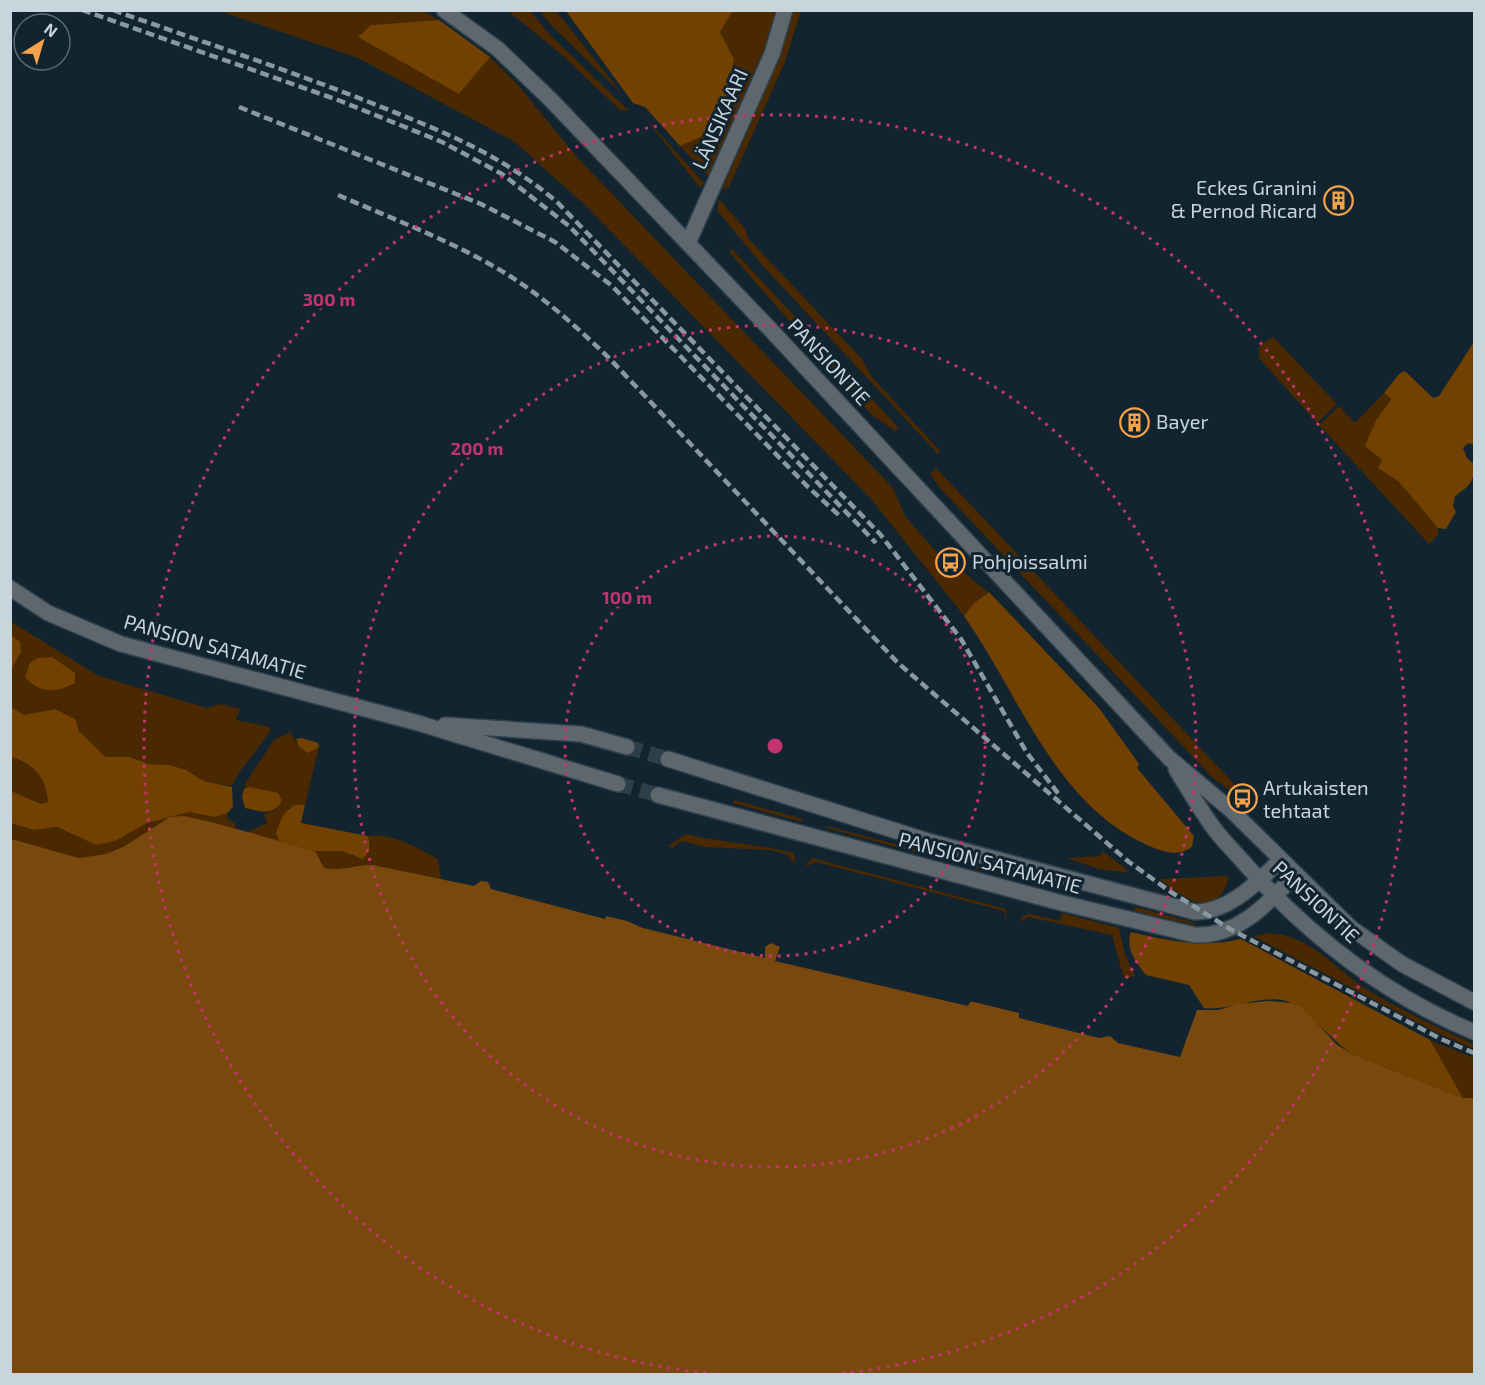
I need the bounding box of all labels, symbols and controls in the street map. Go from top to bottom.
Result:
north arrow [12,12,72,72]
text: N [41,19,62,41]
street label: LÄNSIKAARI [686,65,752,173]
place label: Eckes Granini & Pernod Ricard [1170,175,1317,222]
building icon: Eckes Granini & Pernod Ricard [1322,184,1354,216]
text: 300 m [303,288,355,310]
street label: PANSIONTIE [784,313,876,410]
building icon: Bayer [1119,406,1151,438]
place label: Bayer [1156,409,1209,433]
text: 200 m [451,437,503,459]
bus stop icon: Pohjoissalmi [935,546,967,578]
place label: Pohjoissalmi [972,549,1088,573]
text: 100 m [602,586,652,608]
street label: PANSION SATAMATIE [121,609,309,684]
centre of rings [765,736,785,756]
place label: Artukaisten tehtaat [1263,775,1369,822]
bus stop icon: Artukaisten tehtaat [1226,783,1258,815]
street label: PANSION SATAMATIE [896,826,1084,898]
street label: PANSIONTIE [1268,855,1365,947]

